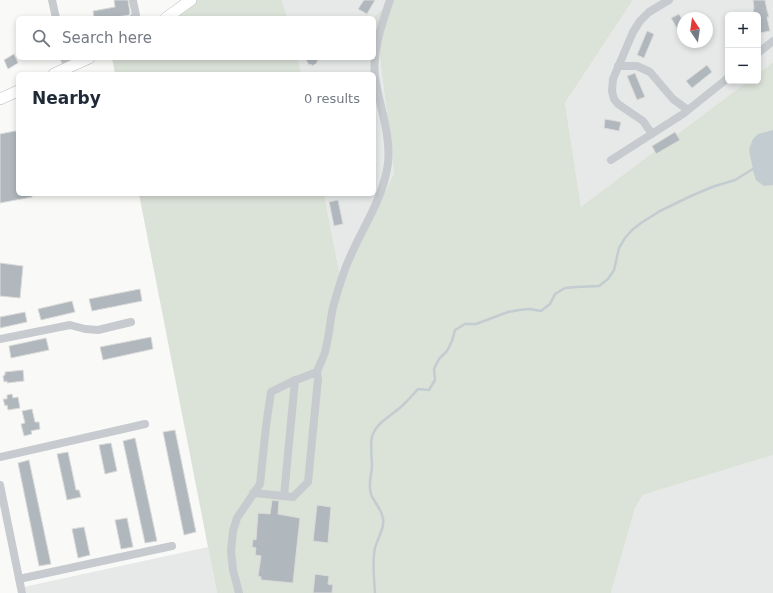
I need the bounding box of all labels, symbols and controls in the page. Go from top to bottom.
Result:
north arrow [677,12,713,48]
map controls [725,12,761,84]
button: + [725,12,761,48]
search box [16,16,376,60]
icon: search [30,27,52,49]
text: Search here [62,29,152,47]
button: − [725,48,761,84]
text: Nearby [32,88,101,108]
text: 0 results [304,91,360,106]

